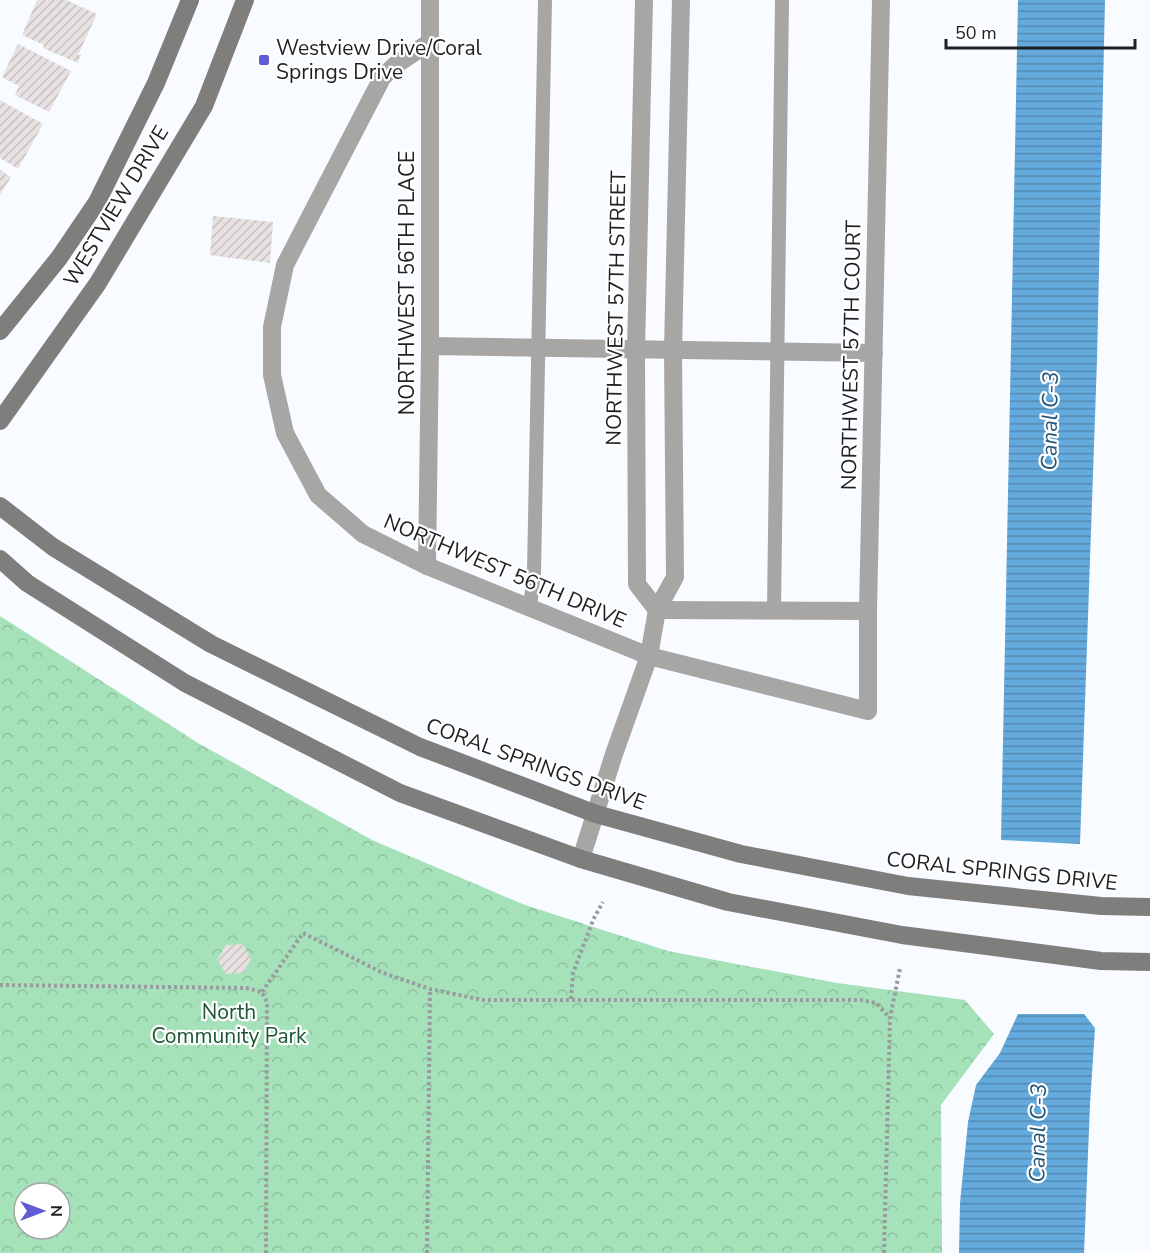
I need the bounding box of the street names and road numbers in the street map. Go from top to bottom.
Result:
street label: WESTVIEW DRIVE [57,120,175,292]
street label: NORTHWEST 56TH PLACE [393,151,421,415]
street label: NORTHWEST 57TH STREET [600,170,632,446]
street label: NORTHWEST 57TH COURT [835,219,867,490]
street label: NORTHWEST 56TH DRIVE [380,507,630,635]
street label: CORAL SPRINGS DRIVE [422,711,650,817]
street label: CORAL SPRINGS DRIVE [885,845,1119,897]

